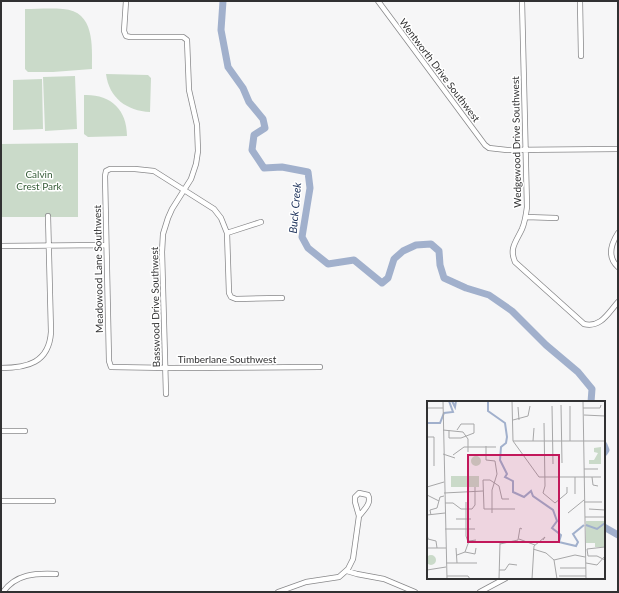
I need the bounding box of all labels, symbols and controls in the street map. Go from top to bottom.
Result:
street label: Wentworth Drive Southwest [397,16,483,124]
street label: Wedgewood Drive Southwest [509,76,523,208]
park label: Calvin Crest Park [16,168,63,192]
water label: Buck Creek [286,181,303,234]
street label: Meadowood Lane Southwest [91,204,105,333]
street label: Basswood Drive Southwest [148,246,162,367]
street label: Timberlane Southwest [178,353,277,365]
inset map [427,401,605,579]

